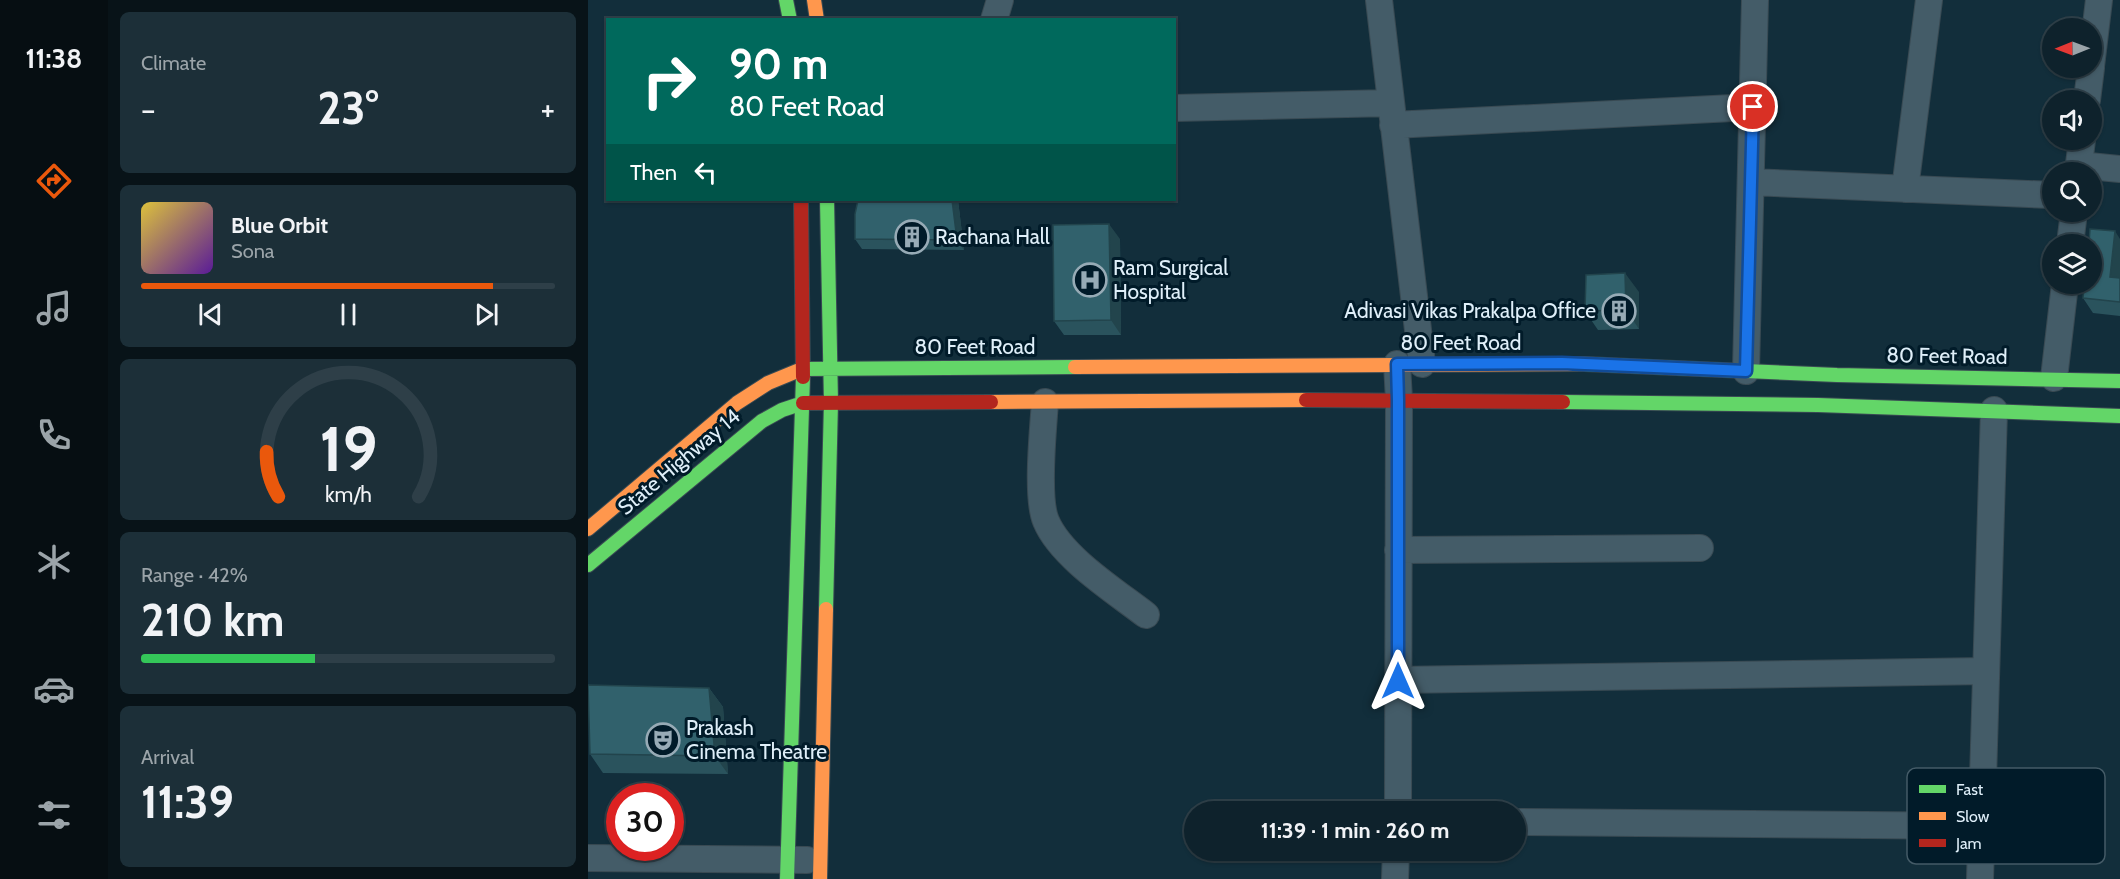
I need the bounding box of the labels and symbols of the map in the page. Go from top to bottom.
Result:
north arrow [2042,18,2102,78]
pin [1727,81,1778,132]
building icon: Rachana Hall [894,219,930,255]
place label: Rachana Hall [935,224,1050,249]
place label: Ram Surgical Hospital [1113,255,1228,304]
hospital icon: Ram Surgical Hospital [1072,262,1108,298]
building icon: Adivasi Vikas Prakalpa Office [1601,293,1637,329]
place label: Adivasi Vikas Prakalpa Office [1344,298,1596,323]
street label: 80 Feet Road [1400,330,1522,355]
street label: 80 Feet Road [914,334,1036,359]
street label: 80 Feet Road [1886,342,2008,369]
street label: State Highway 14 [613,403,745,520]
position arrow [1366,649,1430,713]
place label: Prakash Cinema Theatre [686,715,827,764]
theatre icon: Prakash Cinema Theatre [645,722,681,758]
legend [1907,768,2105,864]
text: Fast [1956,780,1984,799]
speed limit sign: 30 [606,783,684,861]
text: Slow [1956,807,1990,826]
text: Jam [1955,834,1982,853]

